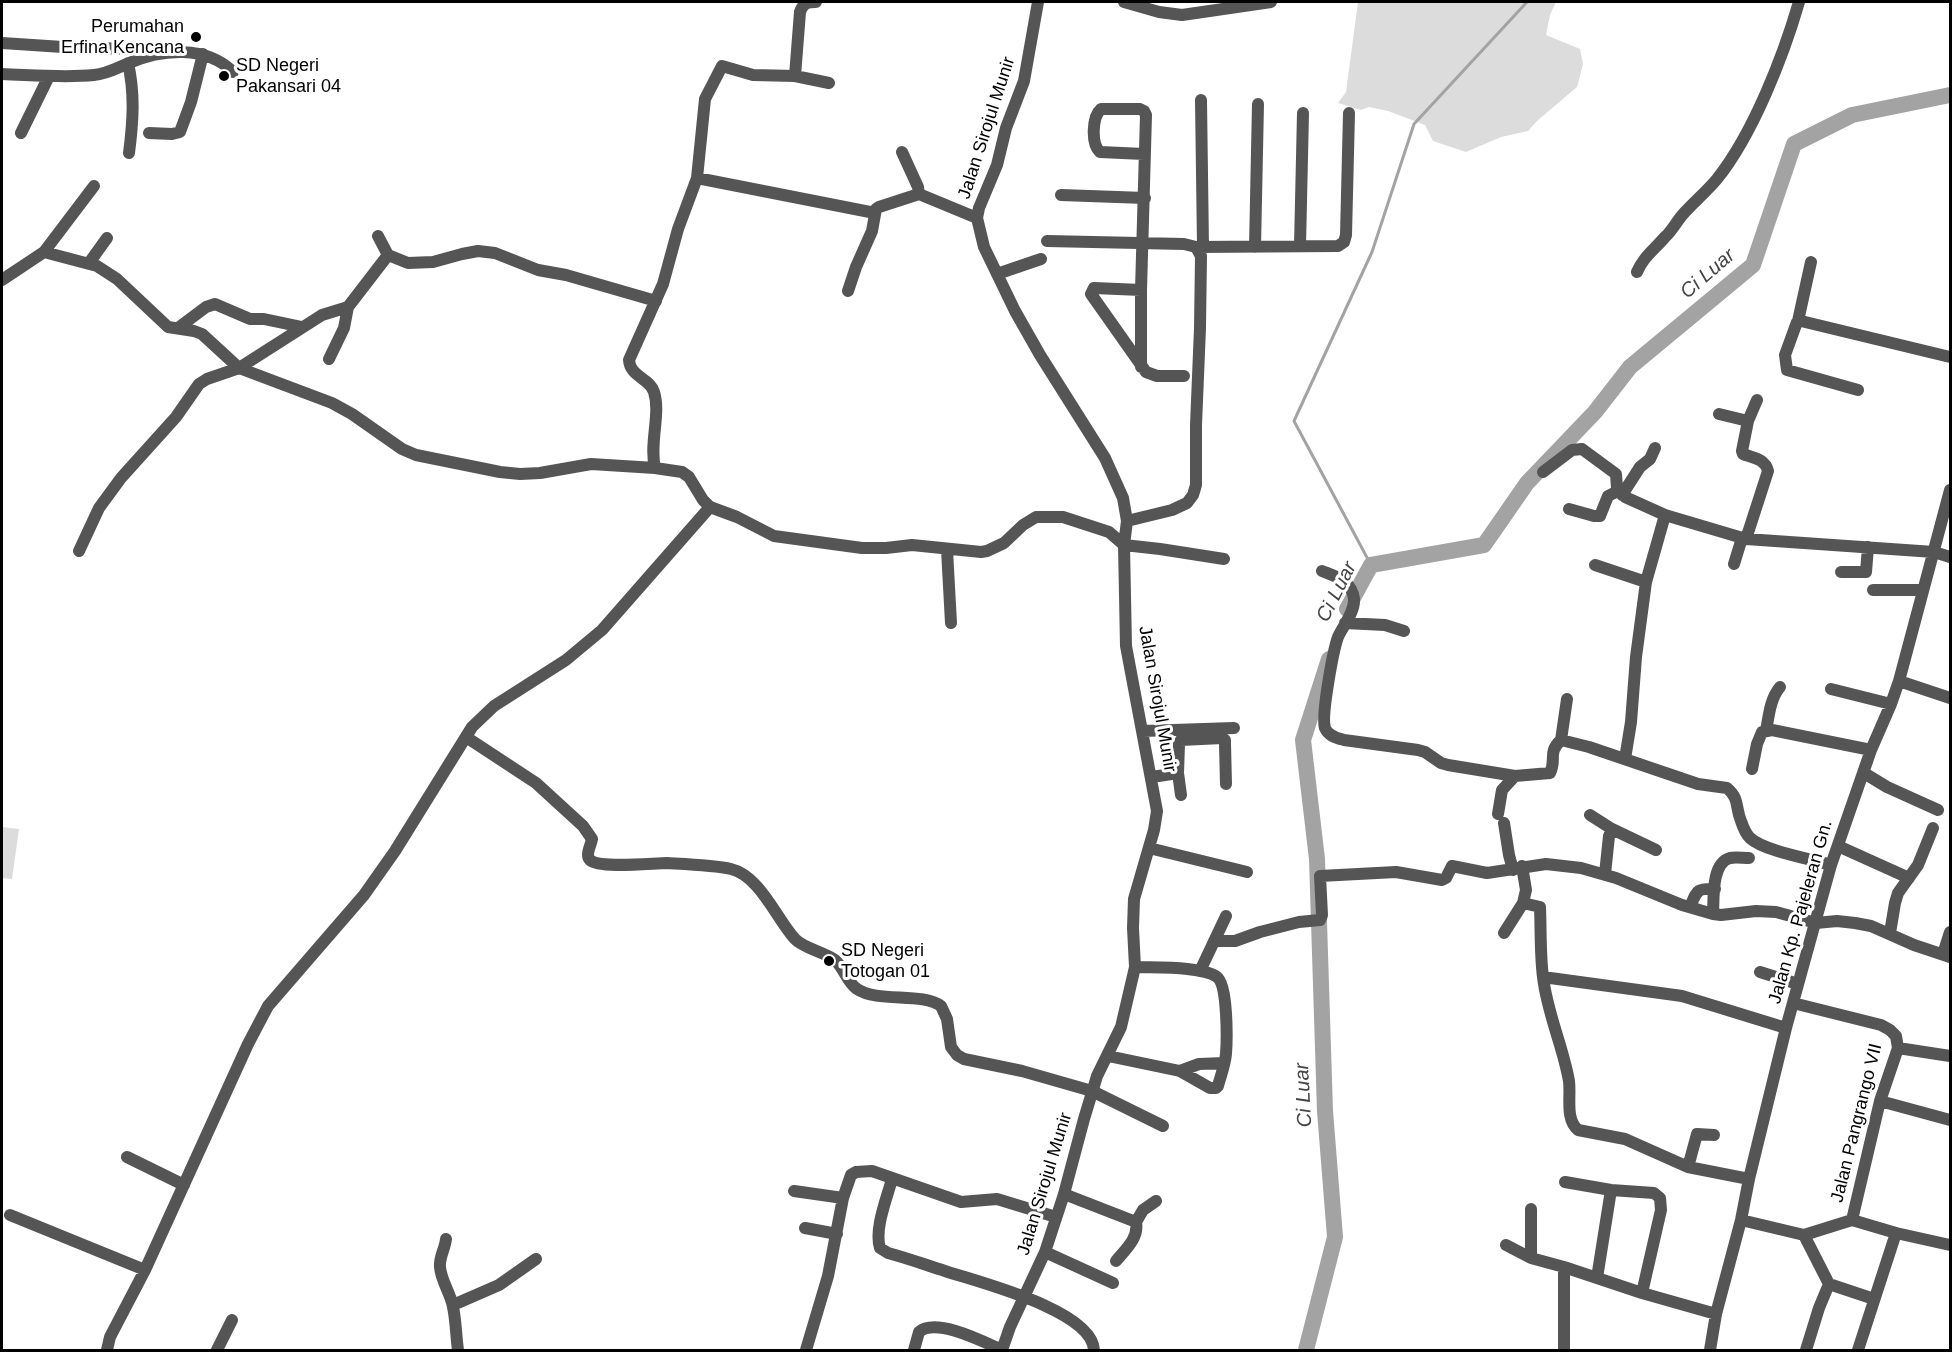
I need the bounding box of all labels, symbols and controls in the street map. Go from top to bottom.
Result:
place label: Perumahan Erfina Kencana [61,16,184,58]
marker: Perumahan Erfina Kencana [189,30,203,44]
street label: Jalan Sirojul Munir [954,54,1020,202]
place label: SD Negeri Pakansari 04 [236,55,341,98]
marker: SD Negeri Pakansari 04 [217,69,231,83]
water label: Ci Luar [1676,244,1740,304]
water label: Ci Luar [1312,558,1362,626]
street label: Jalan Sirojul Munir [1134,624,1180,774]
street label: Jalan Kp. Pajeleran Gn. [1764,818,1838,1006]
place label: SD Negeri Totogan 01 [841,940,930,982]
marker: SD Negeri Totogan 01 [822,954,836,968]
street label: Jalan Pangrango VII [1827,1041,1887,1205]
water label: Ci Luar [1290,1062,1318,1128]
street label: Jalan Sirojul Munir [1013,1110,1077,1258]

